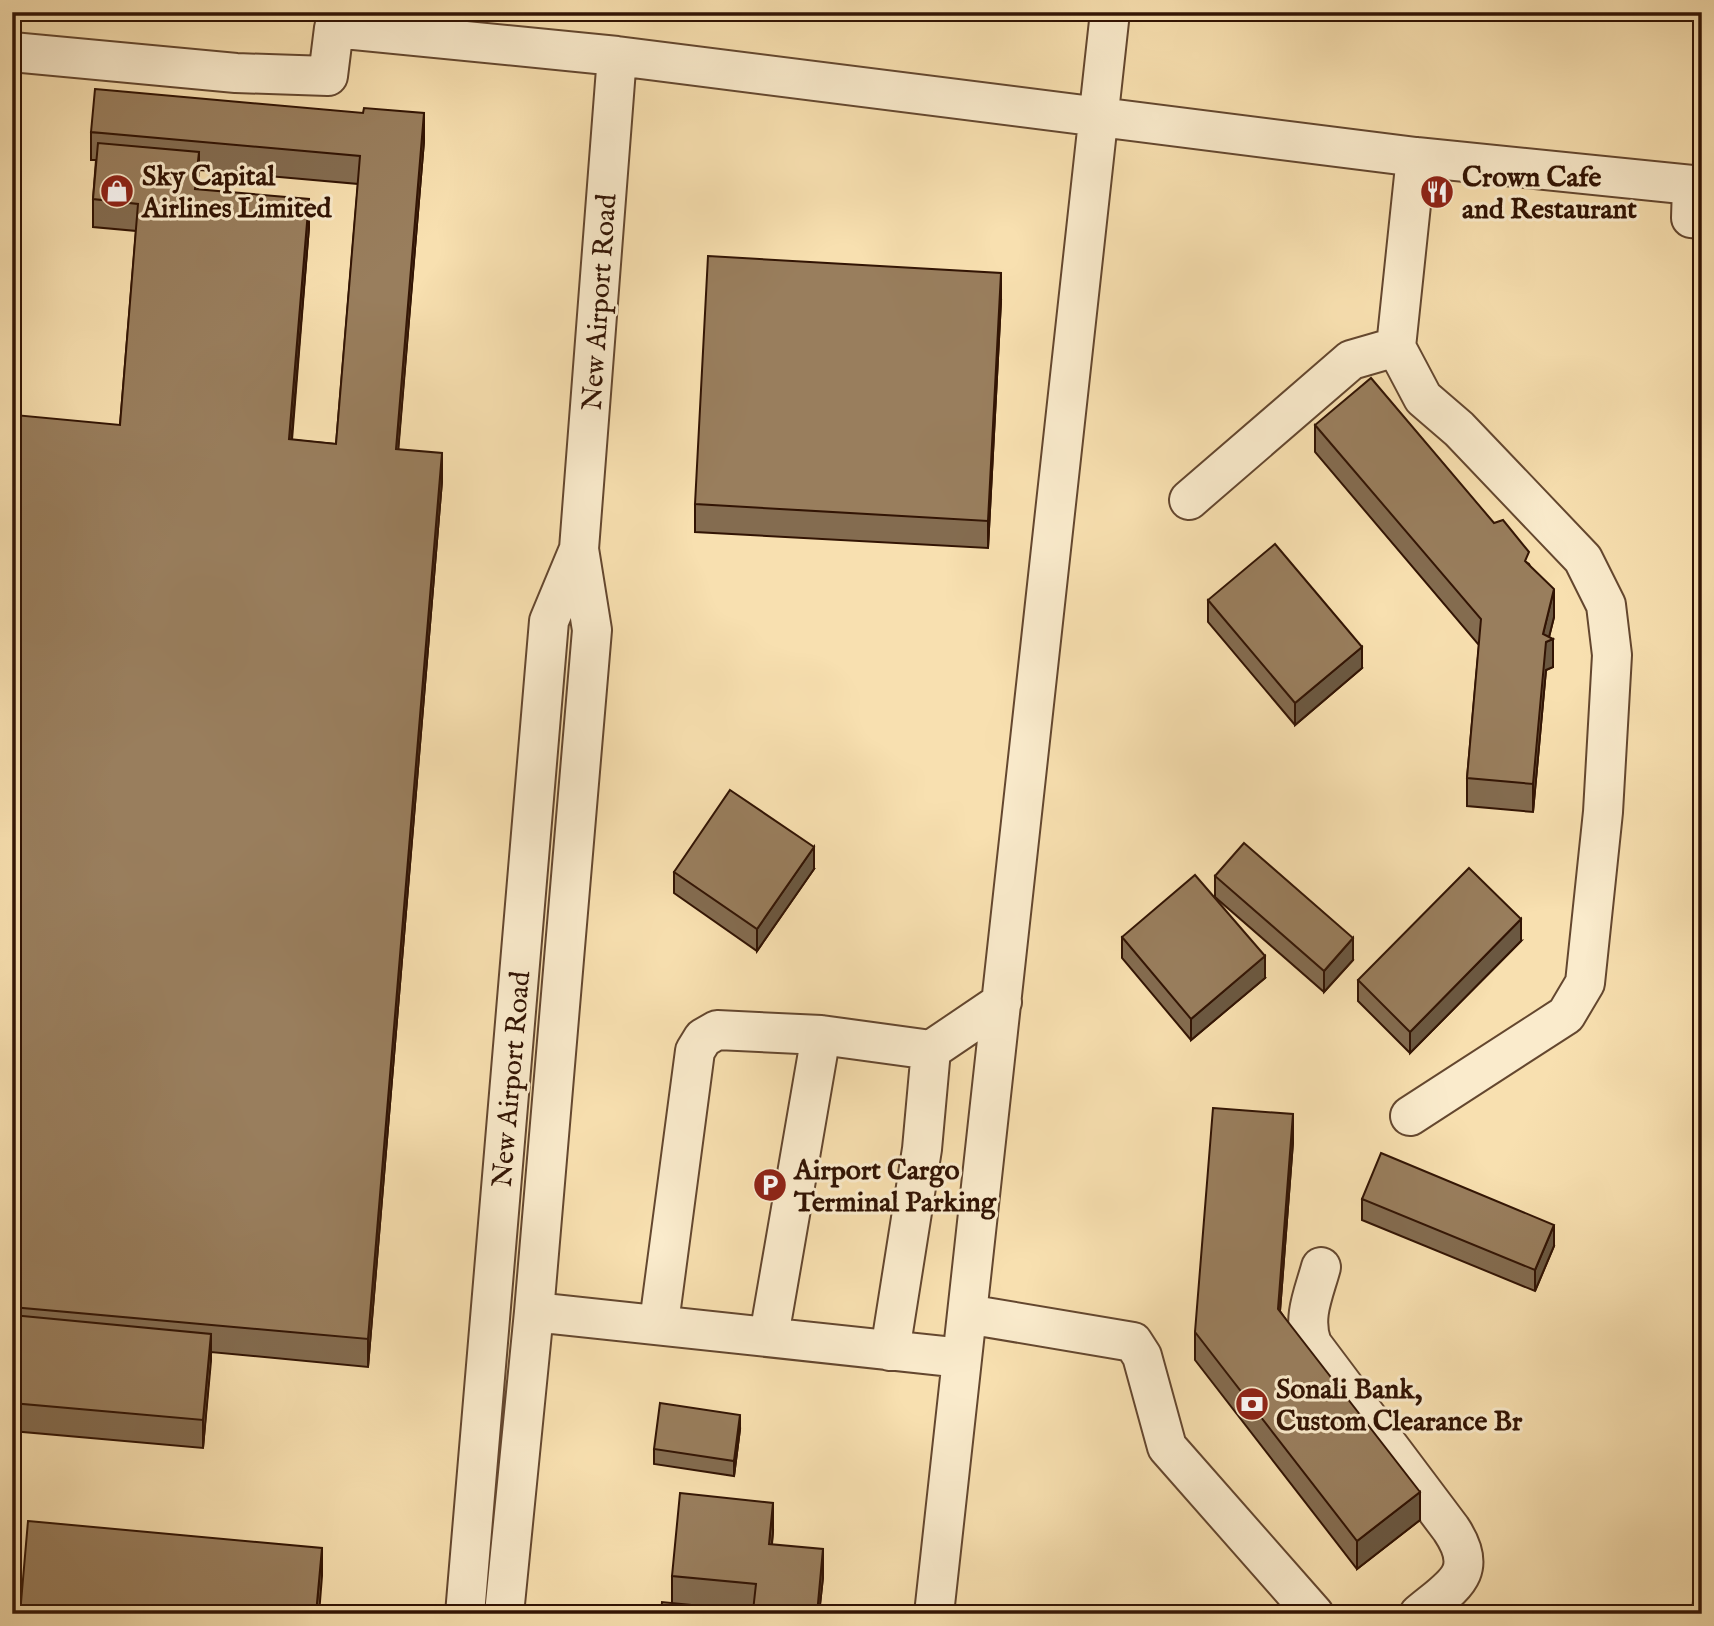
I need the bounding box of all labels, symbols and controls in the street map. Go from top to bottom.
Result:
place label: Sky Capital Airlines Limited [141,160,332,227]
place label: Crown Cafe and Restaurant [1462,161,1637,228]
shop icon: Sky Capital Airlines Limited [98,172,136,210]
restaurant icon: Crown Cafe and Restaurant [1418,173,1456,211]
street label: New Airport Road [575,193,626,412]
street label: New Airport Road [486,970,539,1189]
place label: Airport Cargo Terminal Parking [793,1154,997,1221]
parking icon: Airport Cargo Terminal Parking [751,1166,789,1204]
place label: Sonali Bank, Custom Clearance Br [1276,1373,1523,1440]
bank icon: Sonali Bank, Custom Clearance Br [1233,1385,1271,1423]

